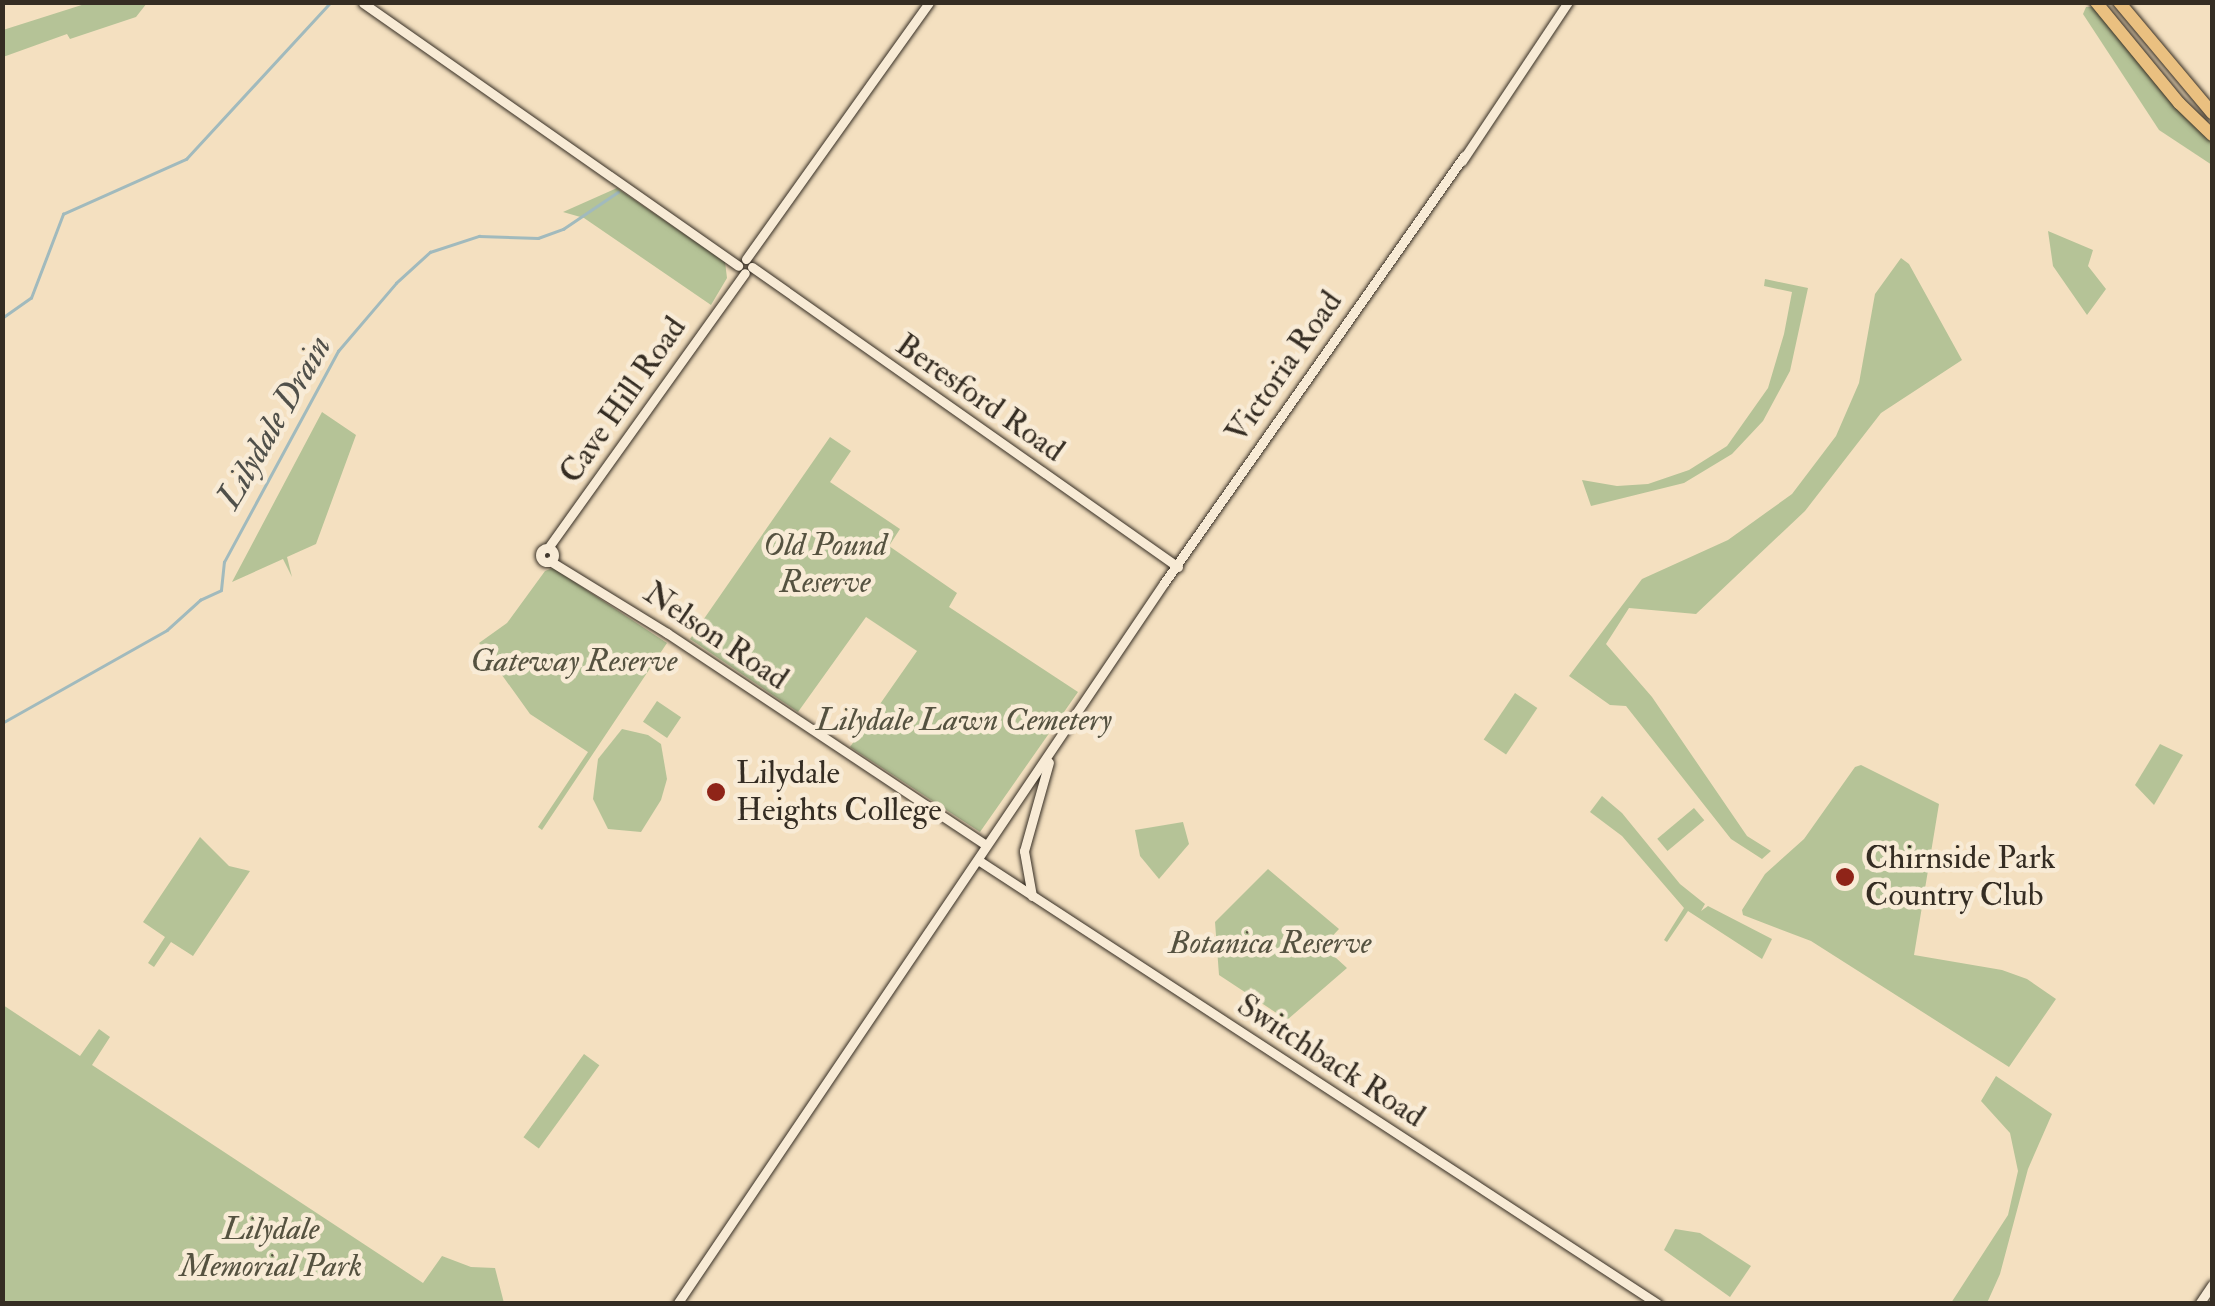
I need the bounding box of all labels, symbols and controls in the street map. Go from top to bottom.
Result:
street label: Victoria Road [1218,284,1350,450]
street label: Cave Hill Road [552,309,694,491]
street label: Beresford Road [888,326,1072,470]
water label: Lilydale Drain [208,328,340,516]
park label: Old Pound Reserve [763,527,887,602]
street label: Nelson Road [636,574,796,698]
park label: Gateway Reserve [471,642,677,680]
park label: Lilydale Lawn Cemetery [816,701,1112,739]
place label: Lilydale Heights College [736,755,942,830]
marker: Lilydale Heights College [705,781,727,803]
place label: Chirnside Park Country Club [1865,840,2056,915]
marker: Chirnside Park Country Club [1834,866,1856,888]
park label: Botanica Reserve [1169,924,1371,962]
street label: Switchback Road [1230,986,1432,1136]
park label: Lilydale Memorial Park [180,1211,362,1286]

